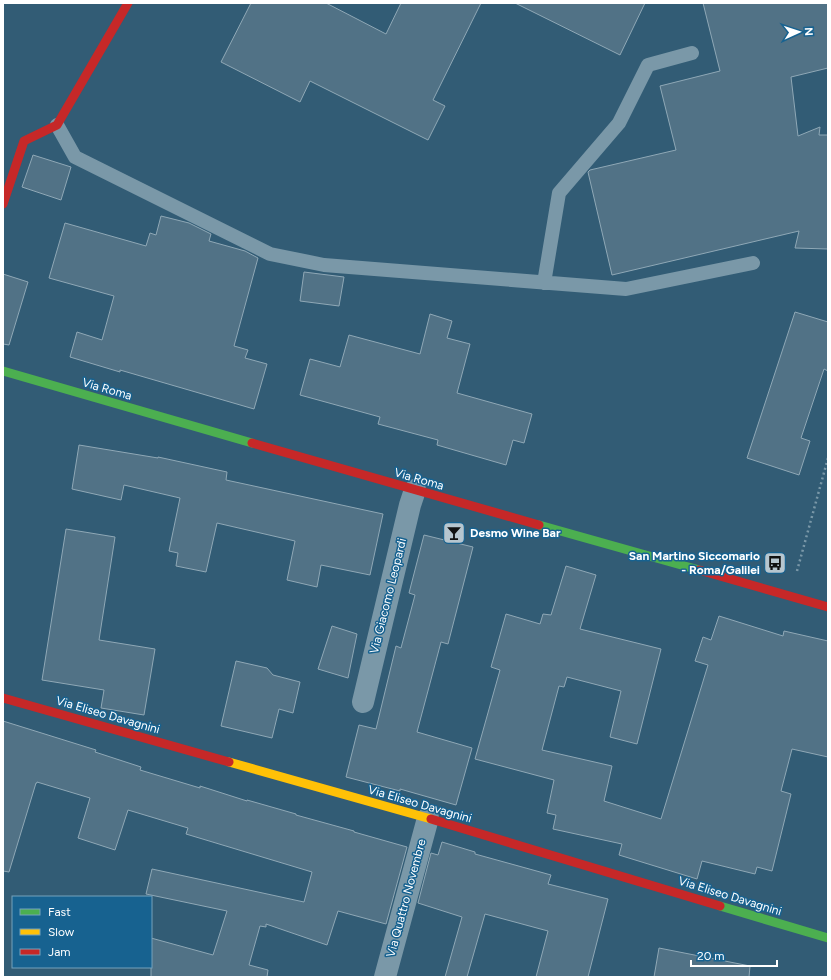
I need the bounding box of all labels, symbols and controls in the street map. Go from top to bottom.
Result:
north arrow [779,12,819,52]
text: N [802,27,815,36]
street label: Via Roma [81,375,133,403]
street label: Via Roma [393,465,445,493]
bar icon: Desmo Wine Bar [441,520,467,546]
place label: Desmo Wine Bar [470,526,561,540]
street label: Via Giacomo Leopardi [367,537,409,655]
place label: San Martino Siccomario - Roma/Galilei [629,549,760,577]
bus stop icon: San Martino Siccomario - Roma/Galilei [762,550,788,576]
street label: Via Eliseo Davagnini [55,693,161,737]
street label: Via Eliseo Davagnini [367,782,473,826]
street label: Via Quattro Novembre [383,837,429,959]
street label: Via Eliseo Davagnini [677,874,783,918]
legend [12,896,152,968]
text: Fast [48,905,71,919]
text: Slow [48,925,75,939]
scale bar [691,942,777,968]
text: Jam [48,945,71,959]
text: 20 m [697,949,725,963]

